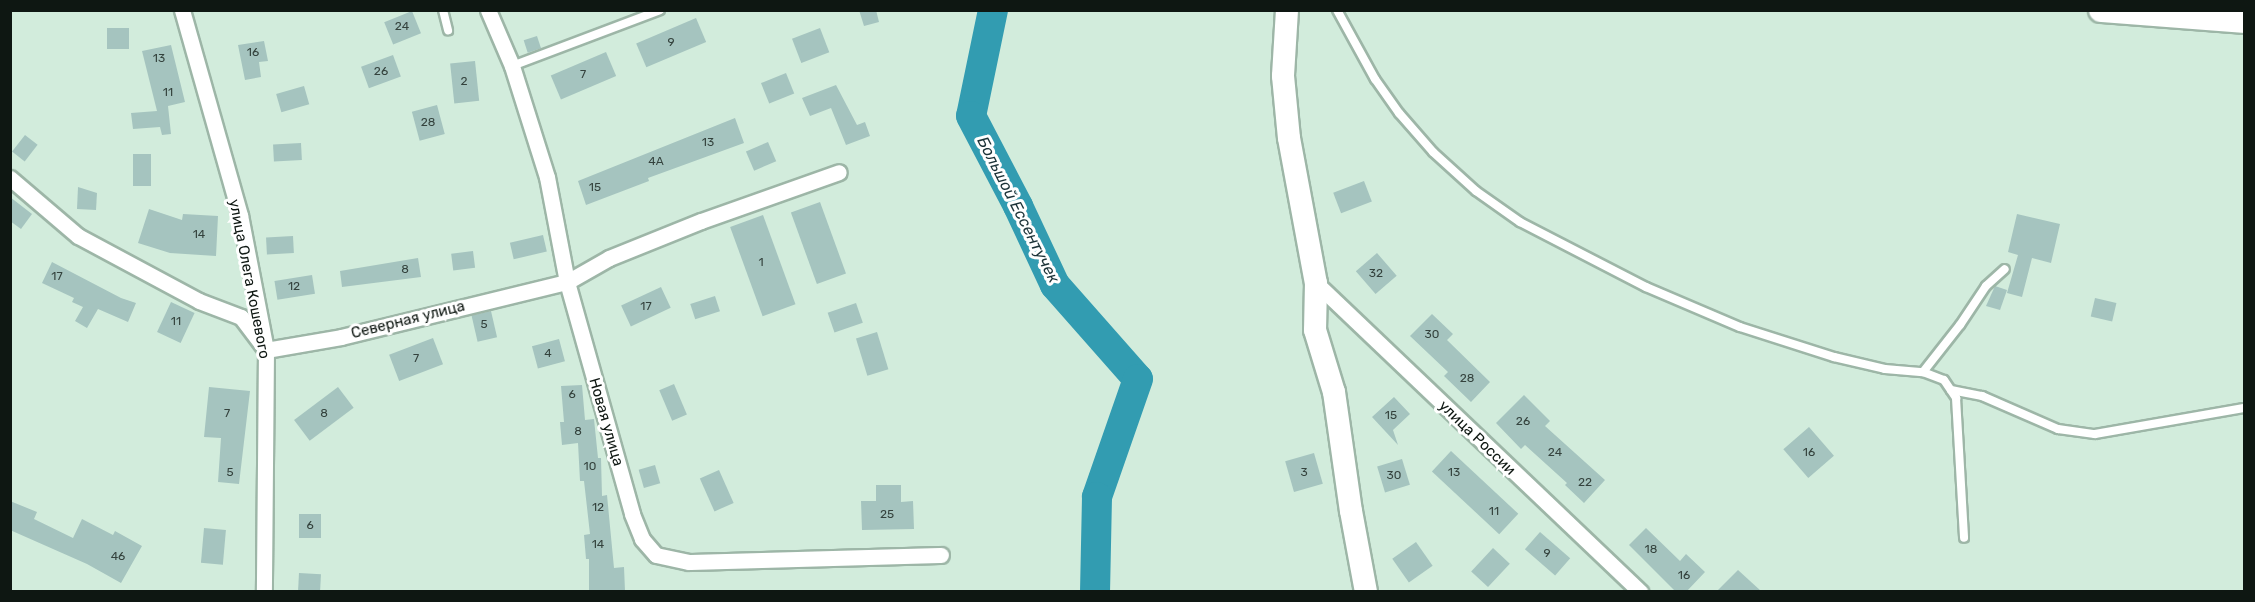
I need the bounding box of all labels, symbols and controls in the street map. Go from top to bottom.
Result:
house number: 24 [395,20,409,34]
house number: 9 [667,36,675,50]
house number: 16 [247,46,259,60]
house number: 13 [153,52,165,66]
house number: 26 [374,65,388,79]
house number: 7 [580,68,586,82]
house number: 2 [460,75,468,89]
house number: 11 [163,86,173,100]
house number: 28 [421,116,435,130]
water label: Большой Ессентучек [973,134,1063,286]
house number: 13 [702,136,714,150]
house number: 4А [648,155,664,169]
house number: 15 [589,181,601,195]
street label: улица Олега Кошевого [225,198,273,360]
house number: 14 [193,228,205,242]
house number: 1 [758,256,764,270]
house number: 8 [401,263,409,277]
house number: 32 [1369,267,1383,281]
house number: 17 [51,270,63,284]
house number: 12 [288,280,300,294]
street label: Северная улица [349,297,467,343]
house number: 17 [640,300,652,314]
house number: 11 [171,315,181,329]
house number: 5 [480,318,488,332]
house number: 30 [1425,328,1439,342]
house number: 4 [544,347,552,361]
house number: 7 [413,352,419,366]
house number: 28 [1460,372,1474,386]
street label: Новая улица [585,376,627,468]
house number: 6 [568,388,576,402]
street label: улица России [1435,397,1519,479]
house number: 7 [224,407,230,421]
house number: 8 [320,407,328,421]
house number: 15 [1385,409,1397,423]
house number: 26 [1516,415,1530,429]
house number: 8 [574,425,582,439]
house number: 24 [1548,446,1562,460]
house number: 16 [1803,446,1815,460]
house number: 10 [584,460,596,474]
house number: 5 [226,466,234,480]
house number: 3 [1300,466,1308,480]
house number: 13 [1448,466,1460,480]
house number: 30 [1387,469,1401,483]
house number: 22 [1578,476,1592,490]
house number: 12 [592,501,604,515]
house number: 11 [1489,505,1499,519]
house number: 25 [880,508,894,522]
house number: 6 [306,519,314,533]
house number: 14 [592,538,604,552]
house number: 18 [1645,543,1657,557]
house number: 9 [1543,547,1551,561]
house number: 46 [111,550,125,564]
house number: 16 [1678,569,1690,583]

